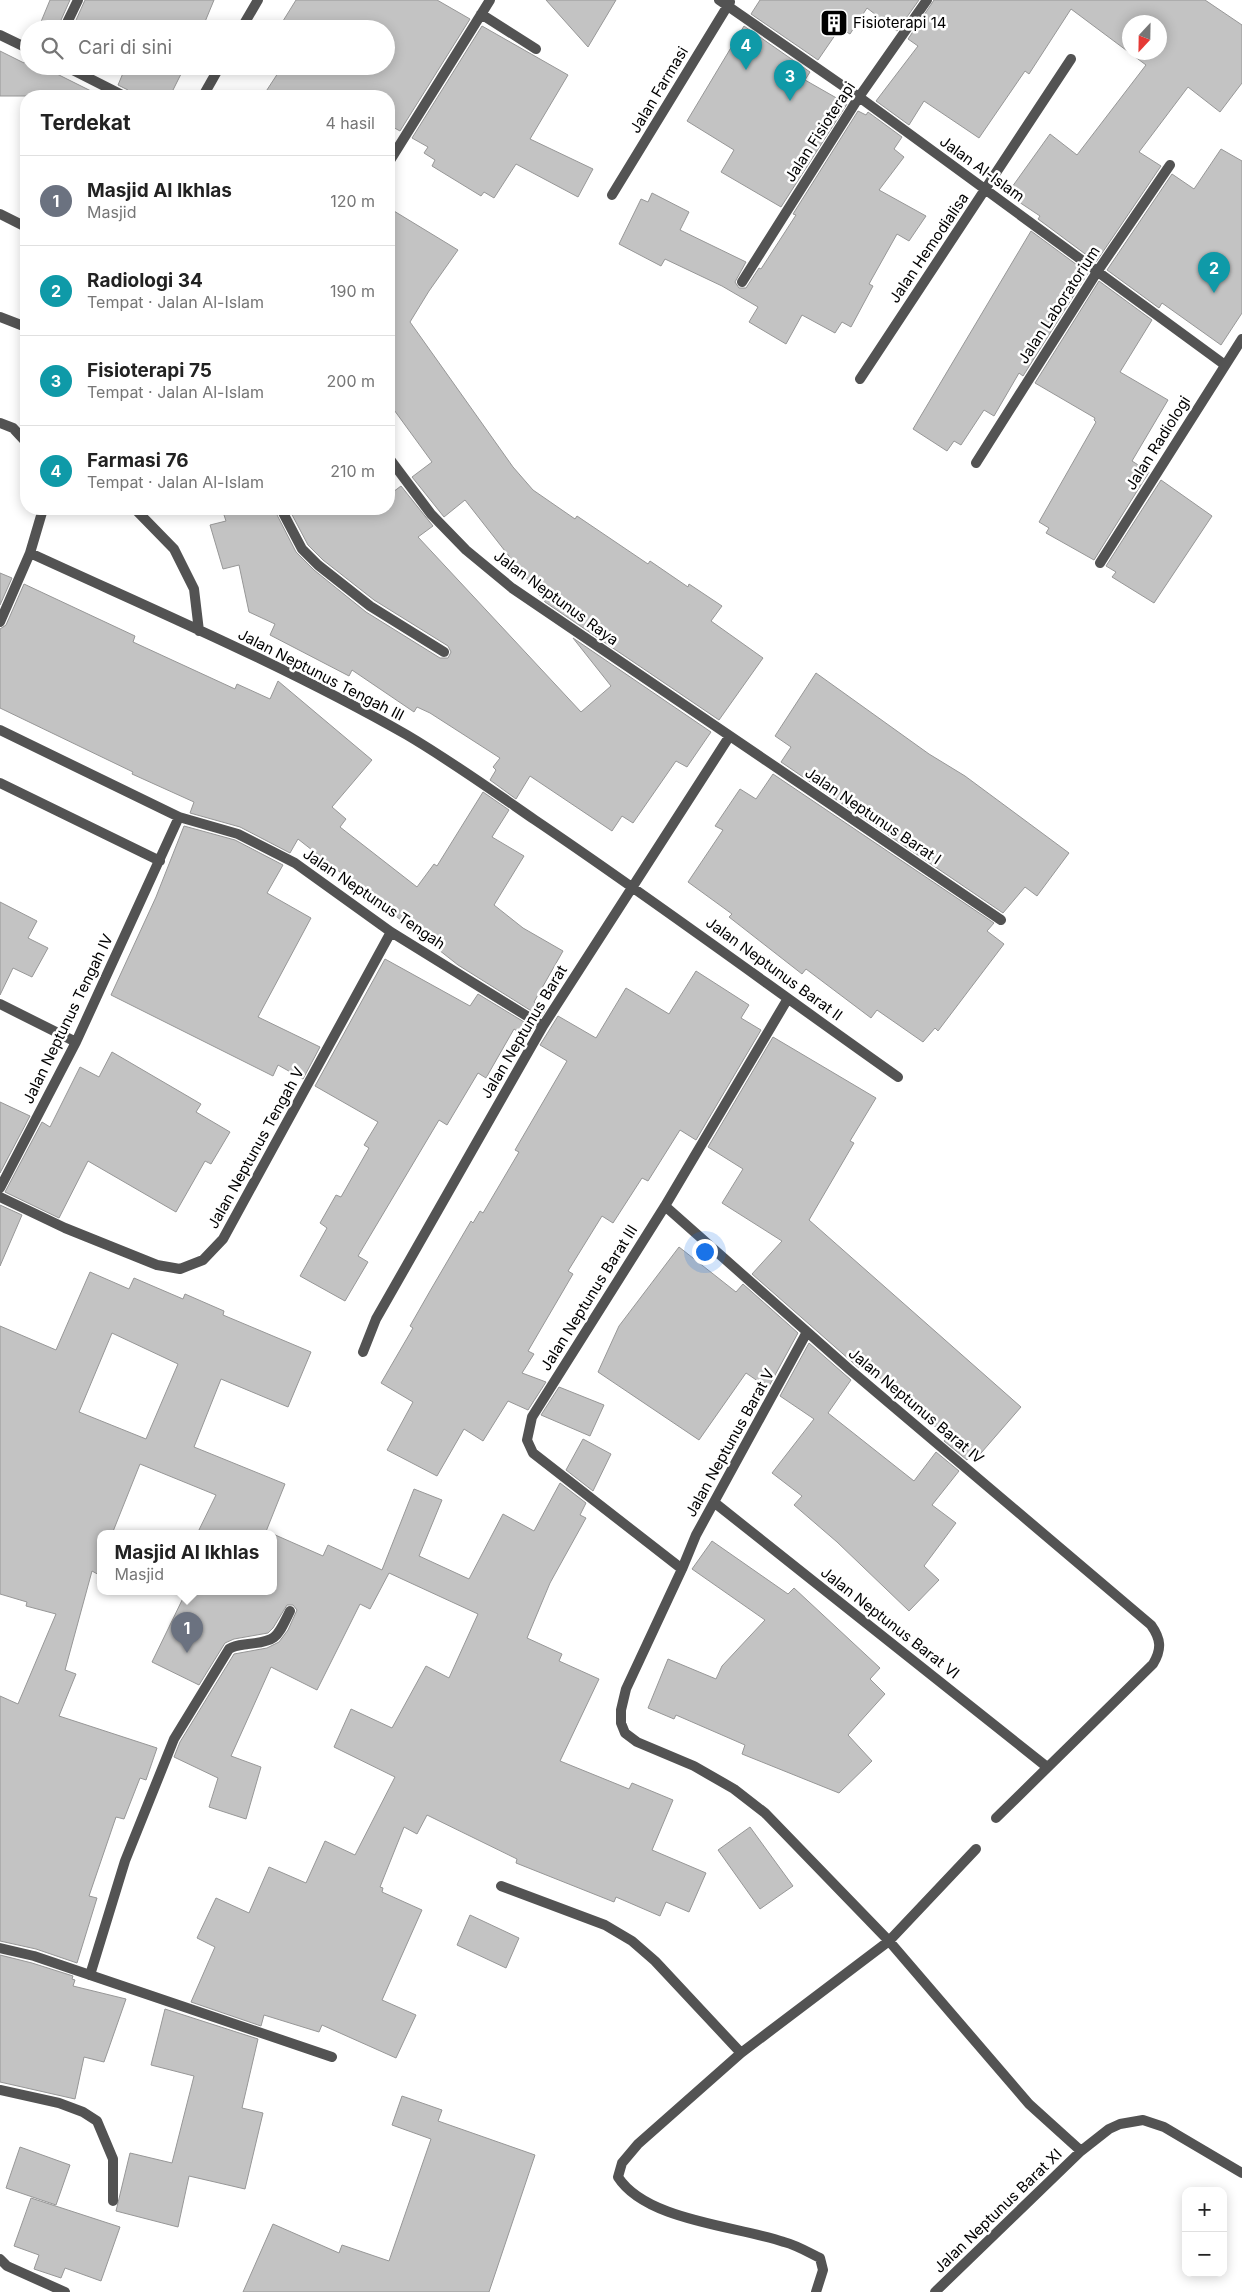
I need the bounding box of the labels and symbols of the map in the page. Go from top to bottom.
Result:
building icon: Fisioterapi 14 [819,8,849,38]
place label: Fisioterapi 14 [853,13,946,32]
north arrow [1122,15,1167,60]
pin: 4 [730,29,762,70]
street label: Jalan Farmasi [625,43,692,137]
pin: 3 [774,60,806,101]
street label: Jalan Fisioterapi [780,78,859,185]
street label: Jalan Al-Islam [936,131,1028,206]
street label: Jalan Hemodialisa [885,189,973,307]
street label: Jalan Laboratorium [1013,242,1104,367]
pin: 2 [1198,252,1230,293]
street label: Jalan Radiologi [1121,392,1194,493]
street label: Jalan Neptunus Raya [490,546,622,649]
street label: Jalan Neptunus Tengah III [235,624,407,725]
street label: Jalan Neptunus Barat I [801,763,945,868]
street label: Jalan Neptunus Tengah [299,844,449,953]
street label: Jalan Neptunus Barat II [702,913,846,1025]
street label: Jalan Neptunus Tengah IV [18,931,117,1107]
street label: Jalan Neptunus Barat [476,962,571,1102]
street label: Jalan Neptunus Tengah V [203,1063,308,1232]
street label: Jalan Neptunus Barat III [536,1221,641,1374]
your location [692,1239,718,1265]
street label: Jalan Neptunus Barat IV [845,1343,988,1468]
street label: Jalan Neptunus Barat V [681,1365,778,1520]
street label: Jalan Neptunus Barat VI [817,1563,963,1683]
pin: 1 [171,1612,203,1653]
street label: Jalan Neptunus Barat XI [930,2145,1066,2277]

